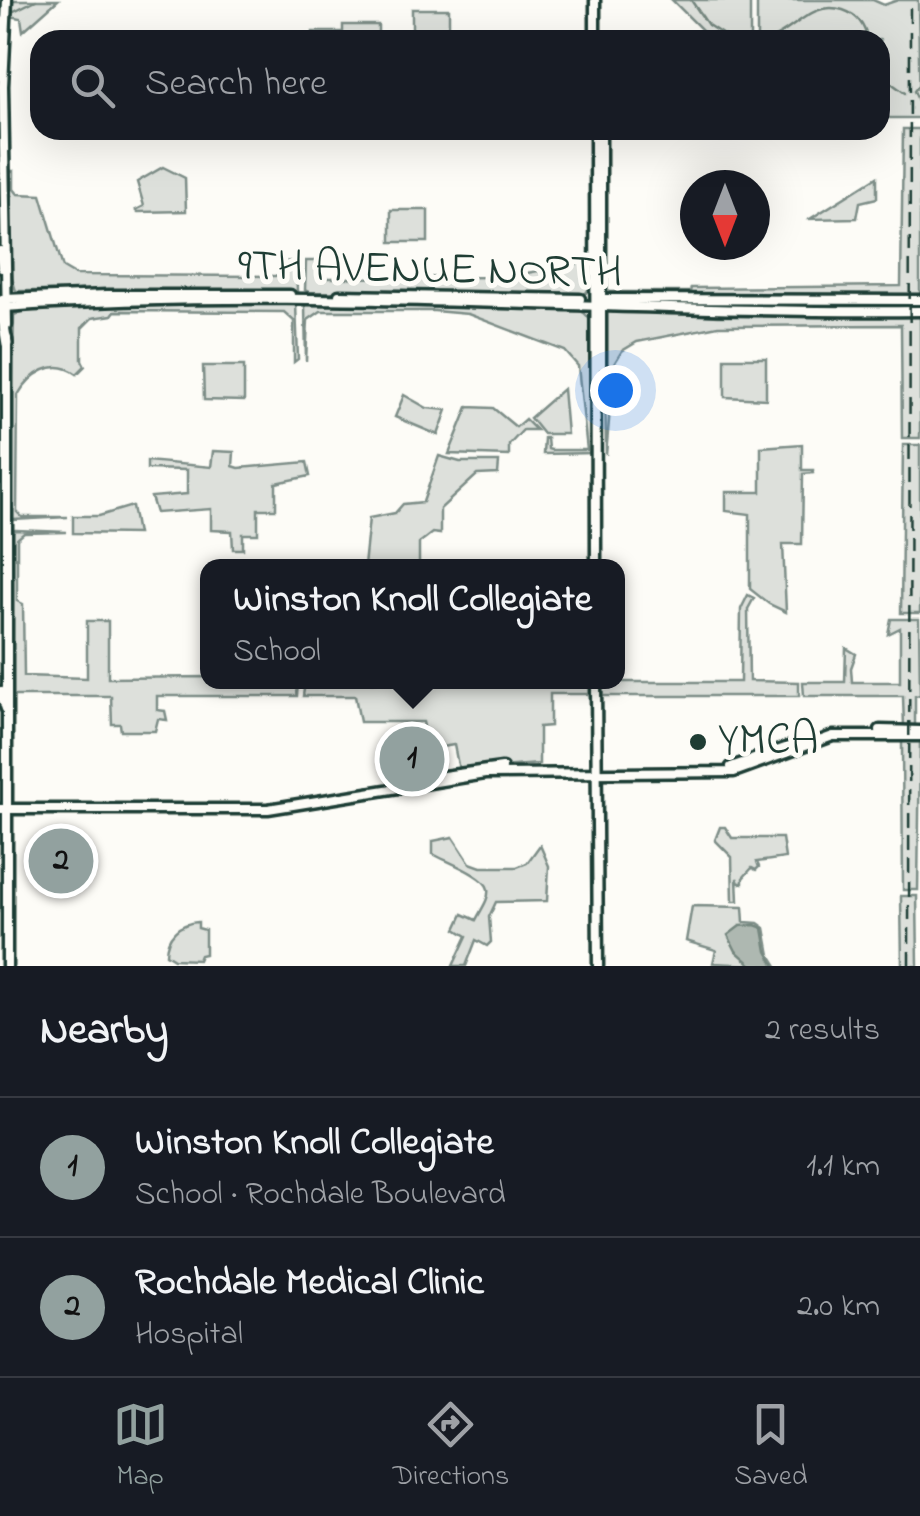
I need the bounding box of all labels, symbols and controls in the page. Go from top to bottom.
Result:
search box [30,30,890,140]
text: Search here [145,57,327,113]
icon: search [65,58,120,113]
north arrow [680,170,770,260]
street label: 9TH AVENUE NORTH [237,235,623,307]
your location [590,365,641,416]
popup [200,559,625,689]
text: Winston Knoll Collegiate [233,573,592,629]
text: School [233,629,321,676]
place label: YMCA [718,709,818,775]
pin: 1 [380,722,444,796]
marker: YMCA [687,731,709,753]
pin: 2 [28,824,94,898]
text: Nearby [40,1001,168,1062]
text: 2 results [765,1008,880,1055]
text: Winston Knoll Collegiate [135,1116,494,1172]
text: 1 [67,1144,78,1191]
text: 1.1 km [806,1144,880,1191]
text: School · Rochdale Boulevard [135,1172,506,1219]
text: Rochdale Medical Clinic [135,1256,484,1312]
text: 2 [65,1284,80,1331]
text: 2.0 km [797,1284,880,1331]
text: Hospital [135,1312,243,1359]
tab: Map [113,1397,168,1498]
tab: Directions [393,1397,509,1498]
tab: Saved [734,1397,807,1498]

